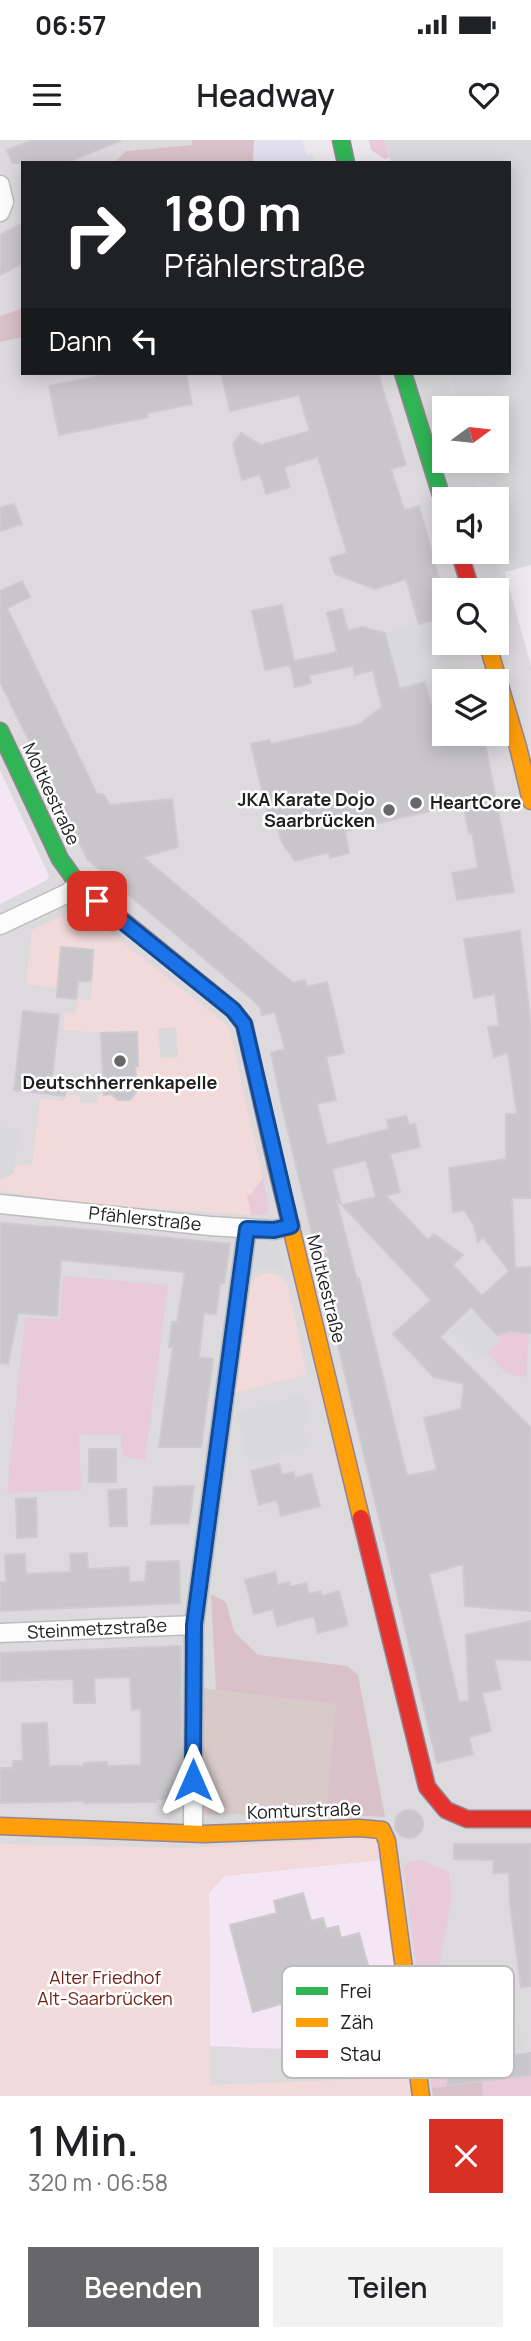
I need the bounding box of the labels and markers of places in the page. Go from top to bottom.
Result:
place label: JKA Karate Dojo Saarbrücken [238,787,375,832]
place label: HeartCore [430,790,521,814]
marker: HeartCore [408,795,424,811]
marker: JKA Karate Dojo Saarbrücken [381,802,397,818]
pin [67,871,127,931]
marker: Deutschherrenkapelle [112,1053,128,1069]
place label: Deutschherrenkapelle [23,1070,218,1094]

